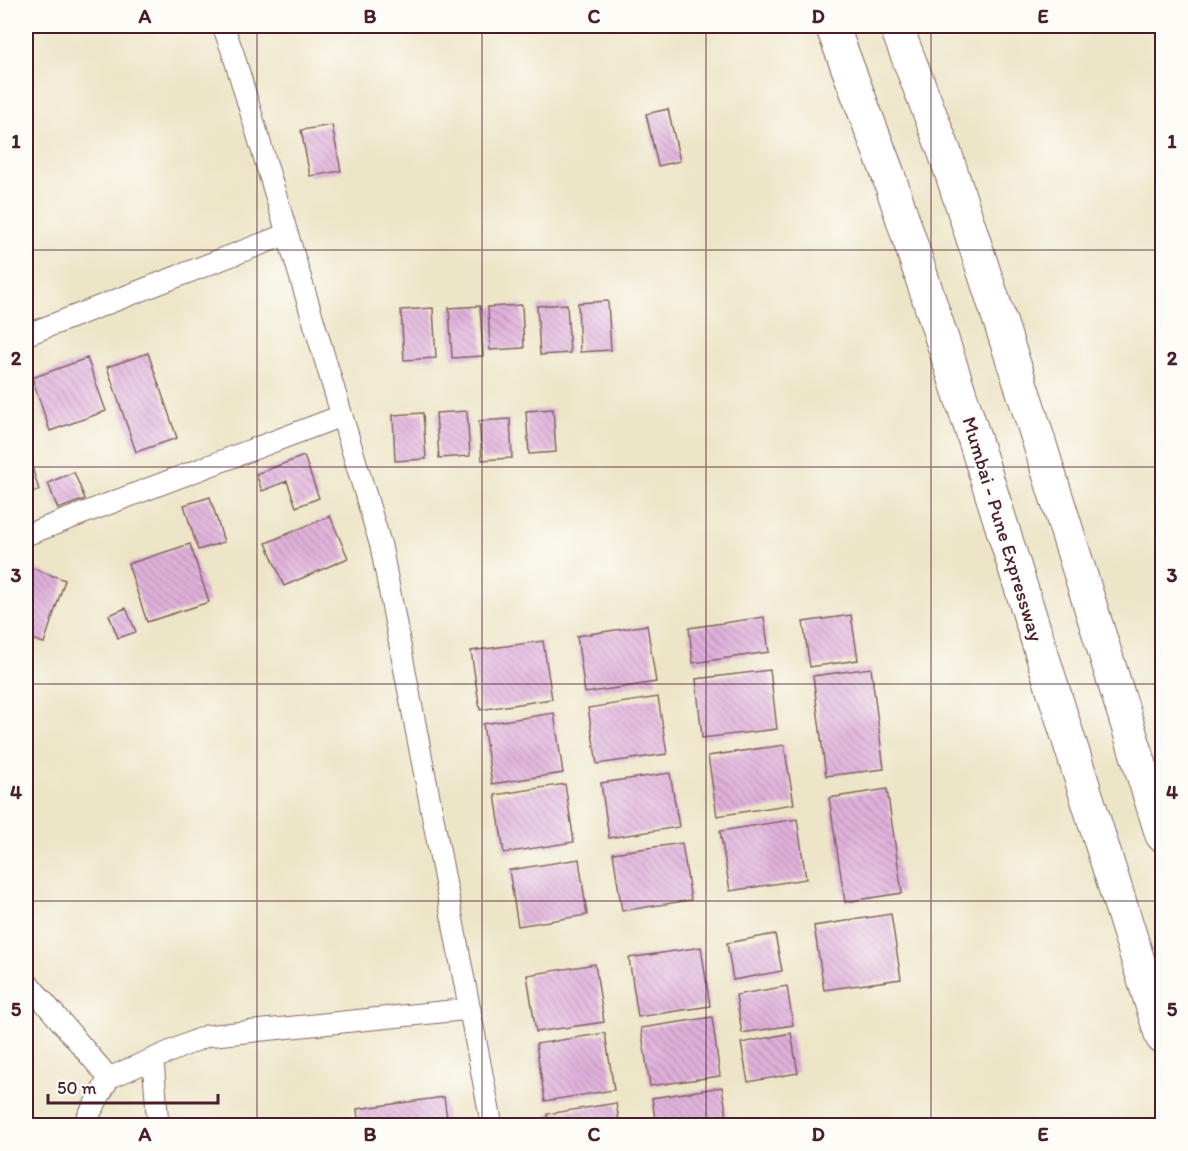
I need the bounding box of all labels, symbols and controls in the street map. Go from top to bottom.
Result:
text: A [138,4,152,28]
text: B [364,4,377,28]
text: C [588,4,601,28]
text: D [811,4,825,28]
text: E [1037,4,1049,28]
text: 1 [11,129,21,153]
text: 1 [1167,129,1177,153]
text: 2 [11,346,22,370]
text: 2 [1167,346,1178,370]
street label: Mumbai - Pune Expressway [957,414,1049,645]
text: 3 [11,563,22,587]
text: 3 [1167,563,1178,587]
text: 4 [10,780,22,804]
text: 4 [1166,780,1178,804]
text: 5 [11,997,22,1021]
text: 5 [1167,997,1178,1021]
scale bar [48,1067,218,1105]
text: 50 m [57,1077,97,1099]
text: A [138,1122,152,1146]
text: B [364,1122,377,1146]
text: C [588,1122,601,1146]
text: D [811,1122,825,1146]
text: E [1037,1122,1049,1146]

